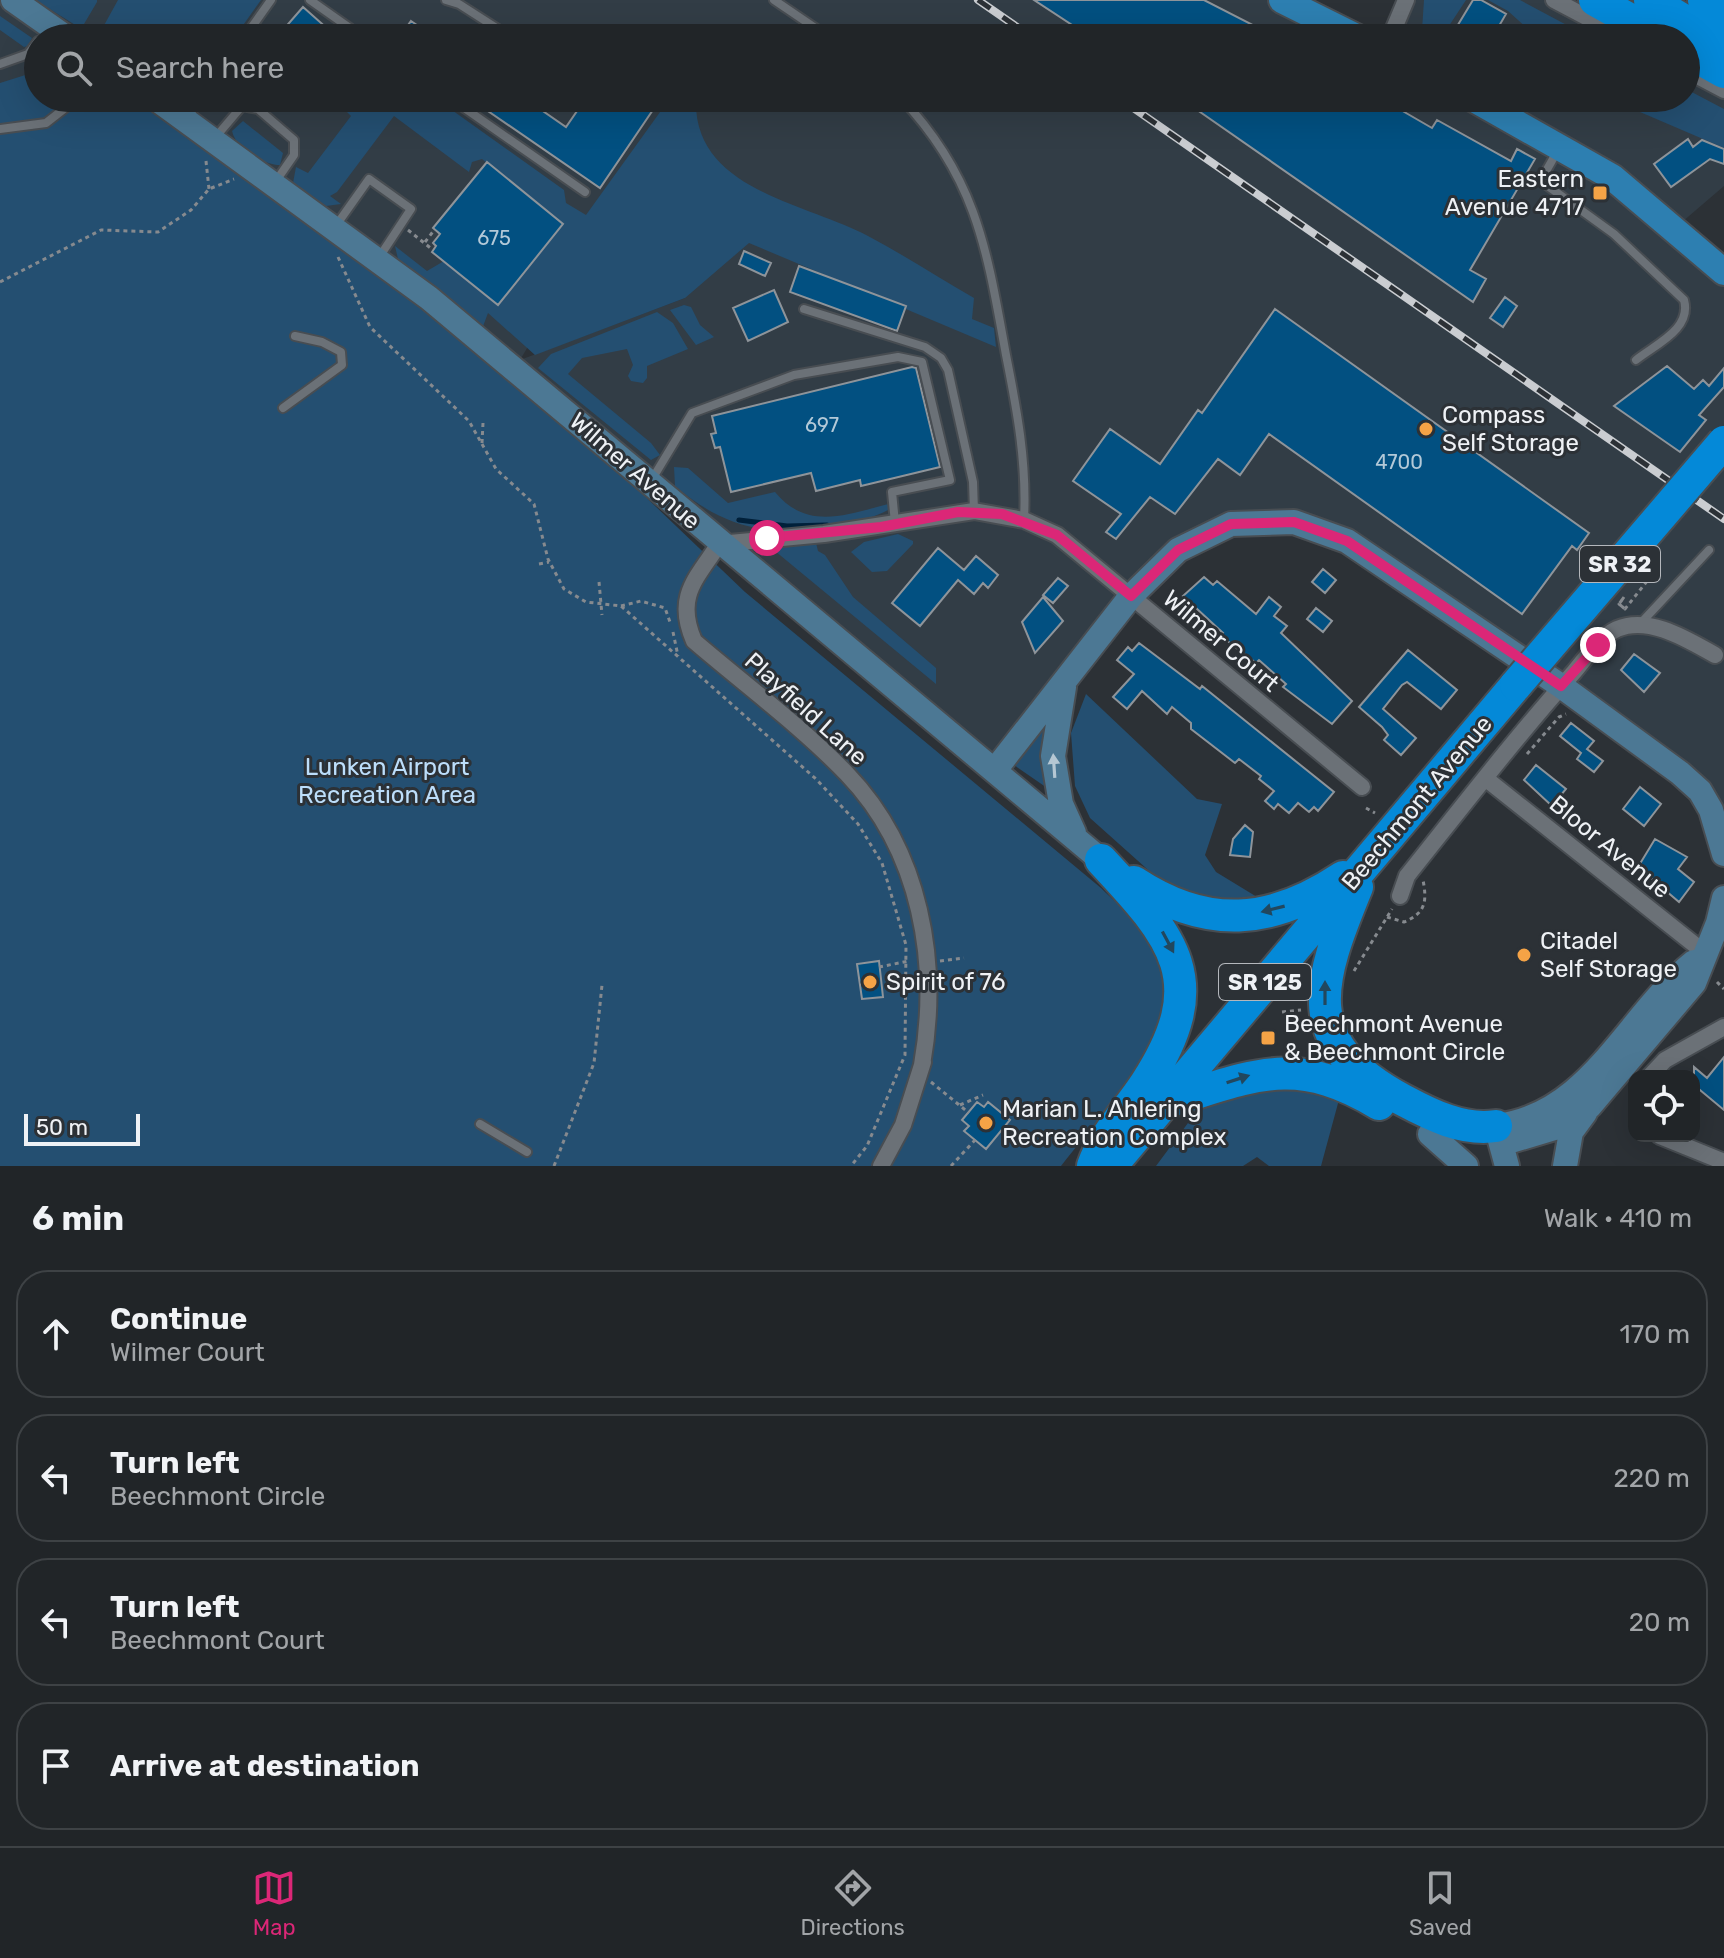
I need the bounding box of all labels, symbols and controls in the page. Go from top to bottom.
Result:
search box [24,24,1700,112]
icon: search [52,46,96,90]
text: Search here [116,50,284,86]
place label: Eastern Avenue 4717 [1445,165,1584,221]
marker: Eastern Avenue 4717 [1591,184,1609,202]
house number: 675 [477,226,511,250]
place label: Compass Self Storage [1442,401,1579,457]
street label: Wilmer Avenue [564,407,706,535]
house number: 697 [805,413,839,437]
marker: Compass Self Storage [1417,420,1435,438]
house number: 4700 [1375,450,1423,474]
route start [749,520,785,556]
road number: SR 32 [1580,546,1660,582]
street label: Wilmer Court [1157,584,1285,698]
route end [1580,627,1616,663]
street label: Playfield Lane [739,647,873,771]
street label: Beechmont Avenue [1336,710,1498,896]
park label: Lunken Airport Recreation Area [298,753,476,809]
one-way arrow [1047,753,1060,778]
street label: Bloor Avenue [1544,790,1676,904]
one-way arrow [1261,903,1286,915]
place label: Citadel Self Storage [1540,927,1677,983]
one-way arrow [1160,931,1174,953]
marker: Citadel Self Storage [1515,946,1533,964]
road number: SR 125 [1219,964,1311,1000]
place label: Spirit of 76 [886,968,1006,996]
marker: Spirit of 76 [861,973,879,991]
one-way arrow [1319,980,1331,1005]
place label: Beechmont Avenue & Beechmont Circle [1284,1010,1505,1066]
marker: Beechmont Avenue & Beechmont Circle [1259,1029,1277,1047]
map controls [1628,1070,1700,1142]
button: locate [1628,1070,1700,1142]
one-way arrow [1226,1073,1250,1085]
place label: Marian L. Ahlering Recreation Complex [1002,1095,1227,1151]
scale bar [24,1110,140,1146]
text: 50 m [36,1114,88,1141]
marker: Marian L. Ahlering Recreation Complex [977,1114,995,1132]
text: 6 min [32,1198,124,1239]
text: Walk · 410 m [1544,1203,1692,1234]
text: Continue [110,1301,247,1337]
icon: ahead [34,1312,78,1356]
text: 170 m [1620,1319,1690,1350]
text: Wilmer Court [110,1337,265,1368]
text: Turn left [110,1445,240,1481]
icon: left [34,1456,78,1500]
text: 220 m [1613,1463,1690,1494]
text: Beechmont Circle [110,1481,325,1512]
text: Turn left [110,1589,240,1625]
icon: left [34,1600,78,1644]
text: 20 m [1629,1607,1690,1638]
text: Beechmont Court [110,1625,325,1656]
icon: arrive [34,1744,78,1788]
text: Arrive at destination [110,1748,420,1784]
tab: Map [252,1866,296,1941]
tab: Directions [800,1866,905,1941]
tab: Saved [1409,1866,1472,1941]

